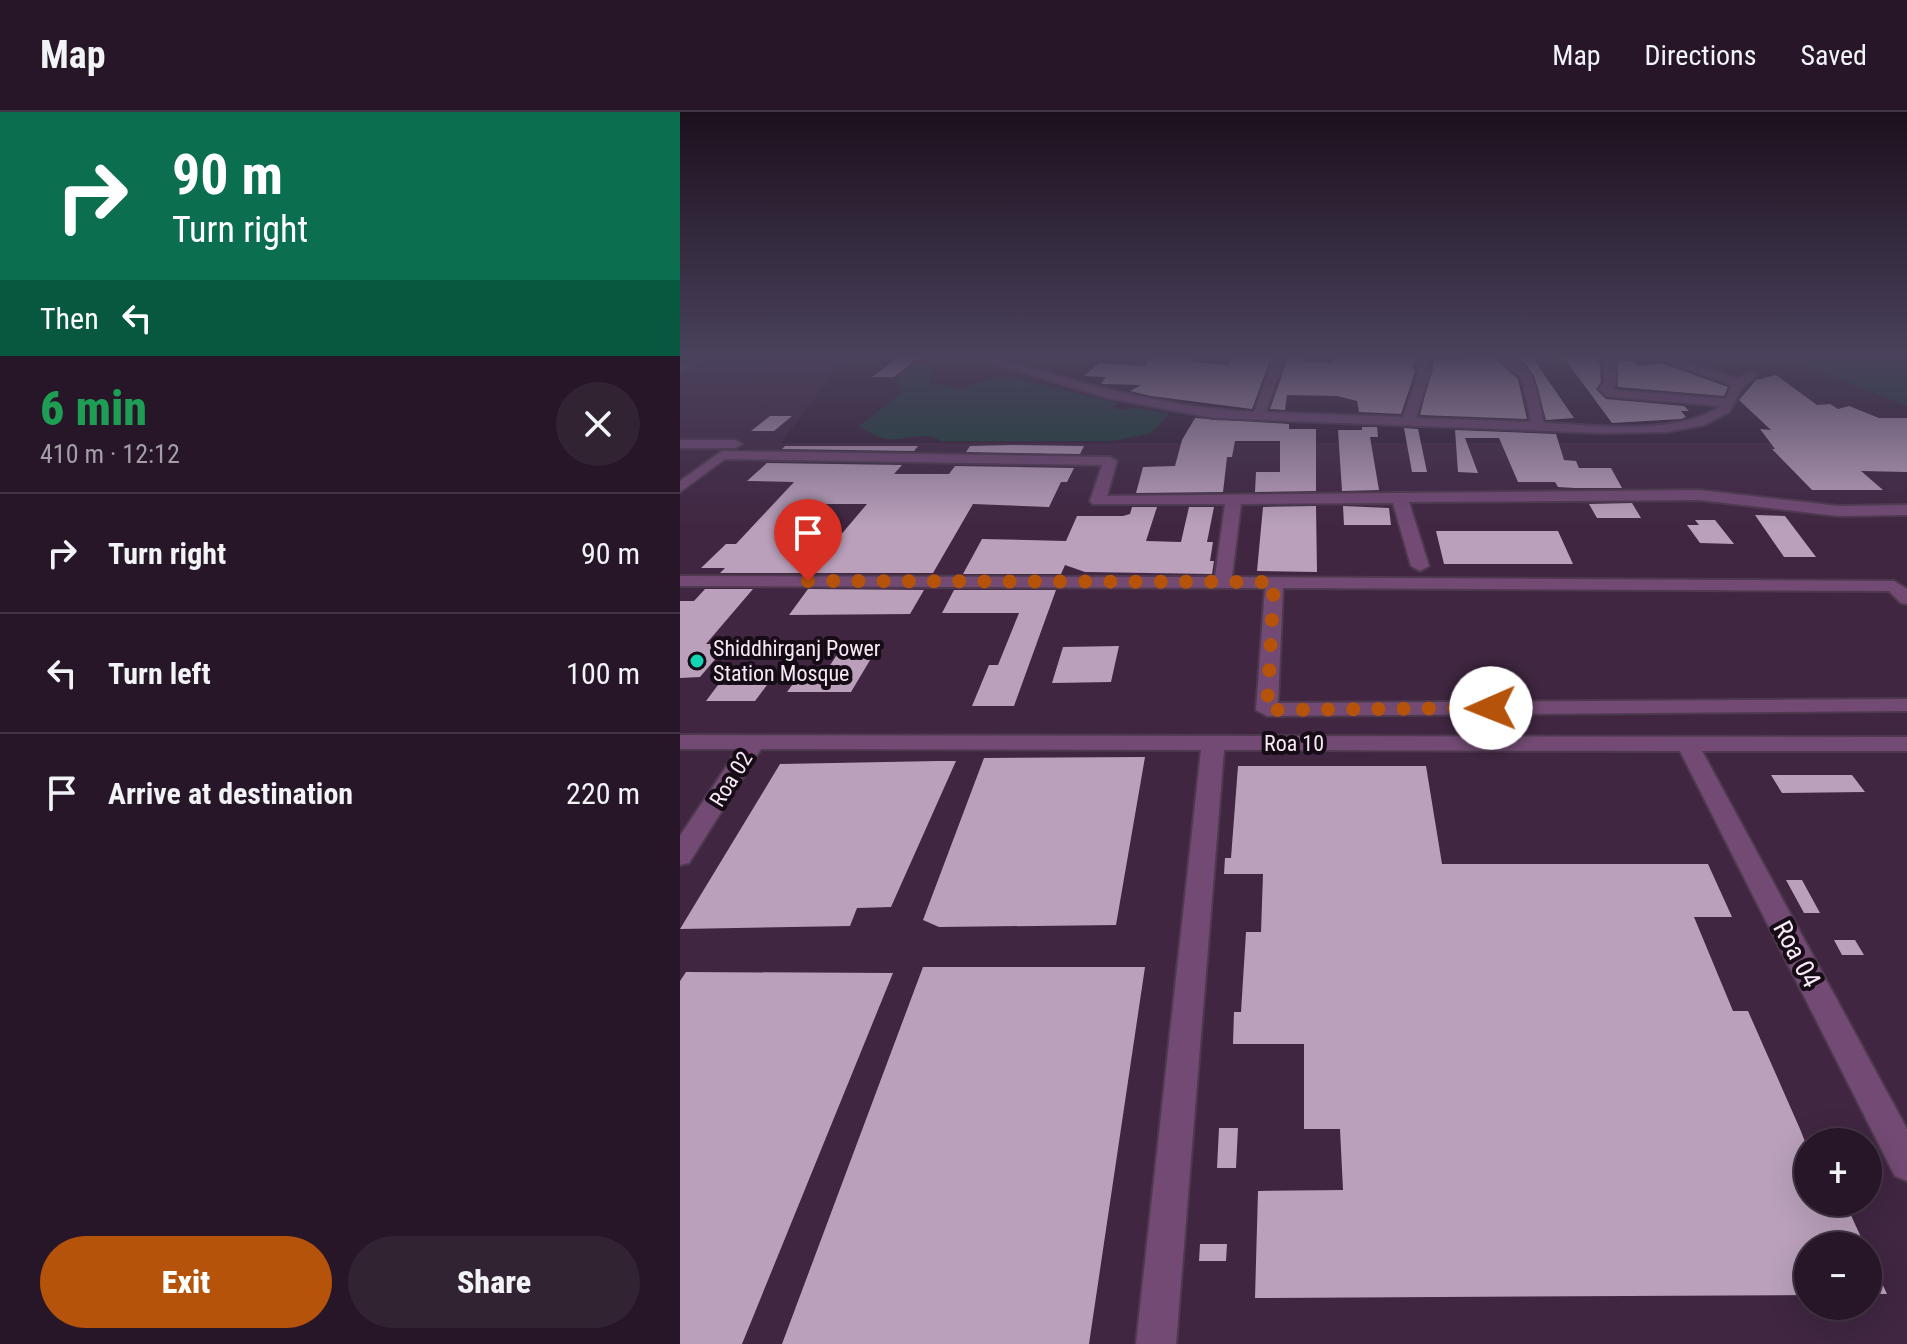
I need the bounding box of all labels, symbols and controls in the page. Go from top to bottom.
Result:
text: Map [40,33,106,77]
text: Map [1552,39,1601,72]
text: Directions [1645,39,1756,72]
text: Saved [1800,39,1867,72]
text: 90 m [172,142,283,208]
icon: right [40,144,144,248]
text: Turn right [172,209,308,251]
icon: left [115,296,159,340]
text: Then [40,301,99,336]
text: 6 min [40,380,147,437]
button: close [556,382,640,466]
text: 410 m · 12:12 [40,439,180,469]
pin [774,499,842,581]
icon: arrive [786,511,830,555]
icon: right [40,531,84,575]
text: Turn right [108,536,226,571]
text: 90 m [581,536,640,571]
place label: Shiddhirganj Power Station Mosque [713,636,881,686]
icon: left [40,651,84,695]
marker: Shiddhirganj Power Station Mosque [688,652,706,670]
text: Turn left [108,656,211,691]
text: 100 m [566,656,640,691]
position arrow [1449,666,1533,750]
street label: Roa 10 [1264,731,1324,756]
street label: Roa 02 [704,747,758,811]
icon: arrive [40,771,84,815]
text: Arrive at destination [108,776,353,811]
text: 220 m [566,776,640,811]
street label: Roa 04 [1767,916,1827,993]
map controls [1794,1128,1882,1320]
button: + [1794,1128,1882,1216]
button: − [1794,1232,1882,1320]
button: Exit [40,1236,332,1328]
button: Share [348,1236,640,1328]

